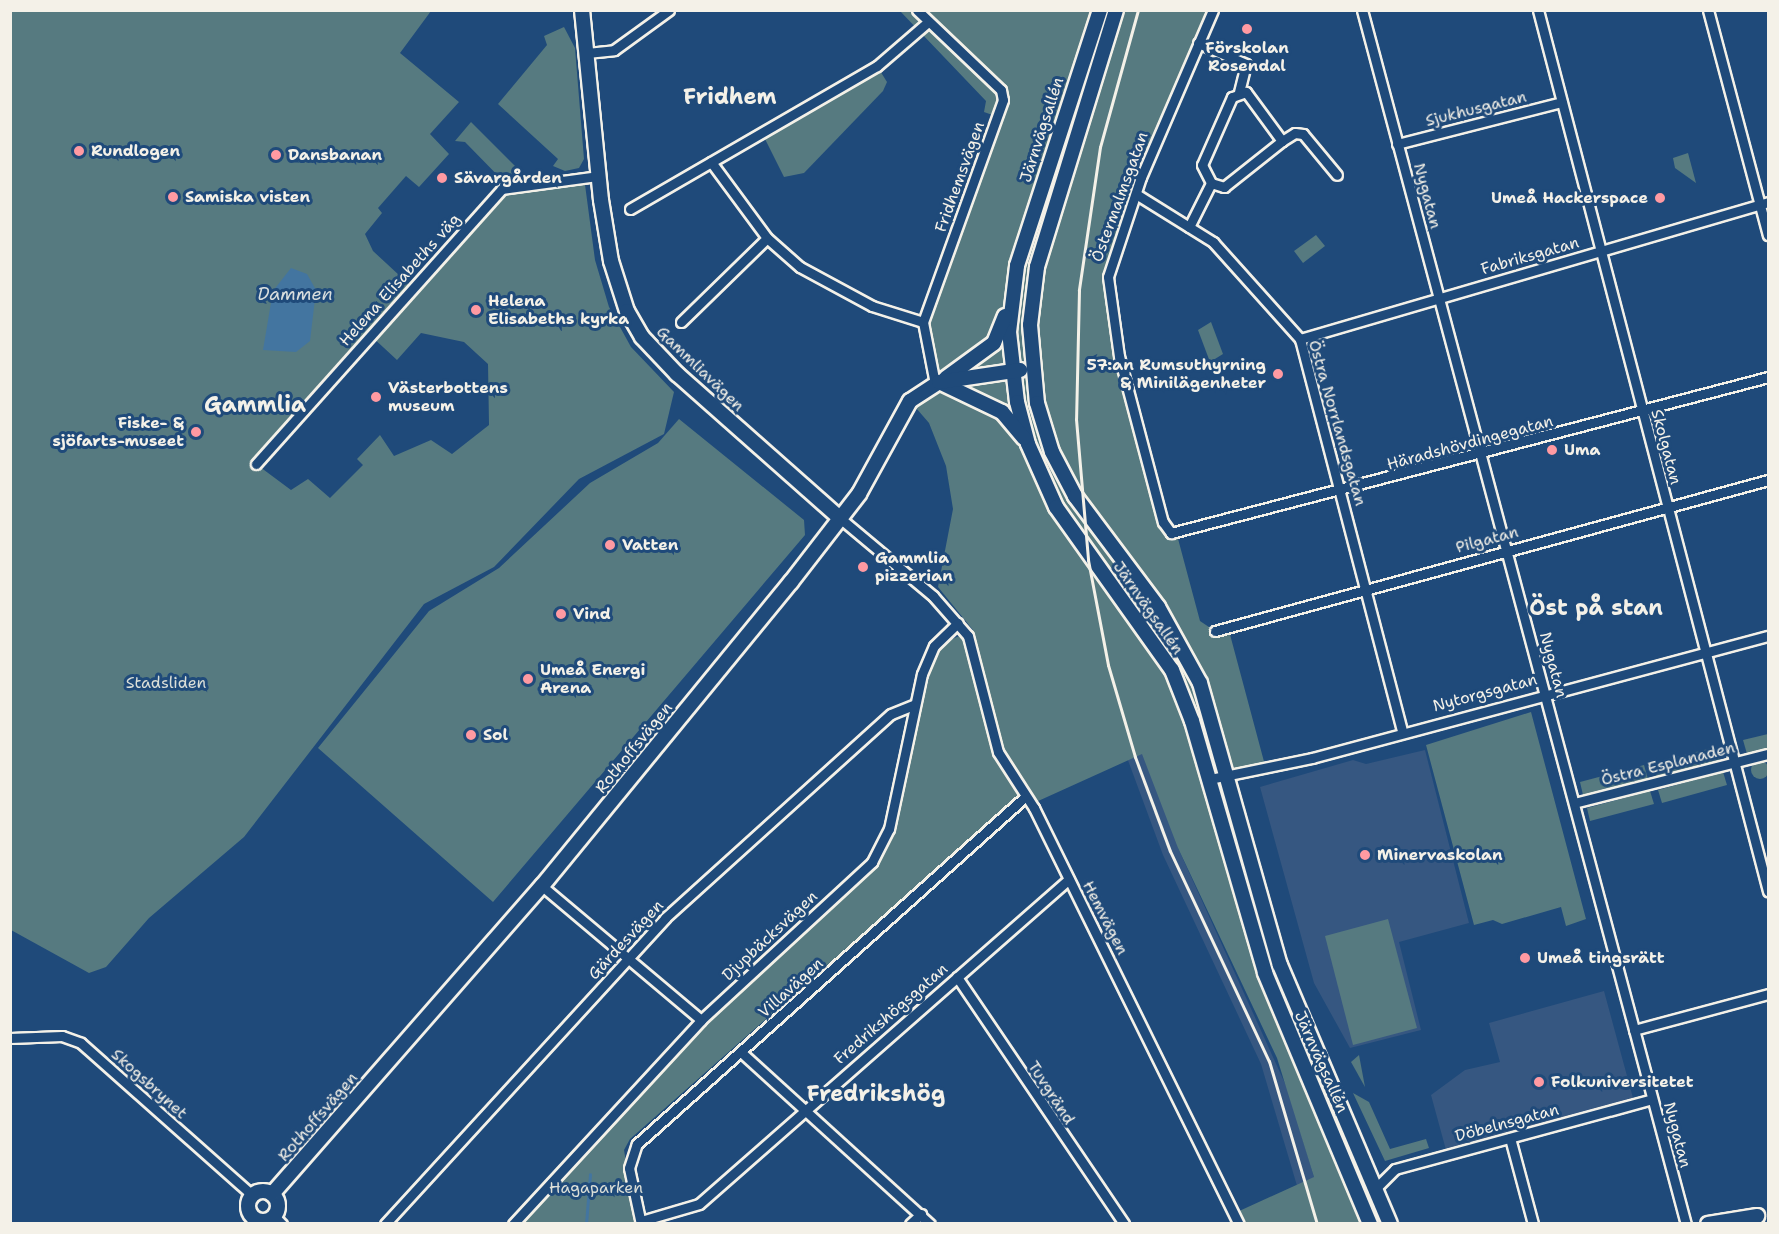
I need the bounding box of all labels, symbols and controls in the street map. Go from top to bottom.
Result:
marker: Förskolan Rosendal [1240,22,1254,36]
place label: Förskolan Rosendal [1205,38,1289,76]
street label: Järnvägsallén [1016,75,1068,185]
district label: Fridhem [683,84,777,110]
street label: Sjukhusgatan [1424,87,1528,131]
street label: Fridhemsvägen [931,119,989,235]
street label: Östermalmsgatan [1088,129,1152,265]
place label: Rundlogen [91,141,180,161]
marker: Rundlogen [72,144,86,158]
place label: Dansbanan [288,145,382,165]
marker: Dansbanan [269,148,283,162]
street label: Nygatan [1409,161,1445,231]
place label: Sävargården [454,168,562,188]
marker: Sävargården [435,171,449,185]
place label: Samiska visten [185,187,310,207]
place label: Umeå Hackerspace [1491,188,1648,208]
marker: Samiska visten [166,190,180,204]
marker: Umeå Hackerspace [1653,191,1667,205]
street label: Helena Elisabeths väg [335,210,465,350]
street label: Fabriksgatan [1479,233,1581,279]
water label: Dammen [257,283,333,305]
place label: Helena Elisabeths kyrka [488,291,629,329]
marker: Helena Elisabeths kyrka [469,303,483,317]
street label: Gammliavägen [652,322,748,416]
street label: Östra Norrlandsgatan [1304,338,1370,508]
place label: 57:an Rumsuthyrning & Minilägenheter [1087,355,1266,393]
marker: 57:an Rumsuthyrning & Minilägenheter [1271,367,1285,381]
place label: Västerbottens museum [388,378,508,416]
marker: Västerbottens museum [369,390,383,404]
district label: Gammlia [204,392,306,418]
street label: Skolgatan [1647,407,1685,487]
street label: Häradshövdingegatan [1385,412,1555,474]
place label: Fiske- & sjöfarts-museet [53,413,184,451]
marker: Fiske- & sjöfarts-museet [189,425,203,439]
place label: Uma [1564,440,1600,460]
marker: Uma [1545,443,1559,457]
street label: Pilgatan [1454,522,1520,558]
place label: Vatten [622,535,678,555]
marker: Vatten [603,538,617,552]
place label: Gammlia pizzerian [875,548,953,586]
street label: Järnvägsallén [1109,558,1187,658]
marker: Gammlia pizzerian [856,560,870,574]
district label: Öst på stan [1529,595,1663,621]
place label: Vind [573,604,611,624]
marker: Vind [554,607,568,621]
street label: Nygatan [1535,630,1571,700]
place label: Umeå Energi Arena [540,660,645,698]
street label: Nytorgsgatan [1431,670,1539,716]
marker: Umeå Energi Arena [521,672,535,686]
park label: Stadsliden [126,673,206,693]
street label: Rothoffsvägen [591,699,677,797]
place label: Sol [483,725,508,745]
marker: Sol [464,728,478,742]
street label: Östra Esplanaden [1599,738,1737,790]
place label: Minervaskolan [1377,845,1503,865]
marker: Minervaskolan [1358,848,1372,862]
street label: Hemvägen [1078,878,1132,958]
street label: Djupbäcksvägen [718,887,822,985]
street label: Gärdesvägen [584,896,668,984]
place label: Umeå tingsrätt [1537,948,1665,968]
marker: Umeå tingsrätt [1518,951,1532,965]
street label: Villavägen [755,954,827,1022]
street label: Fredrikshögsgatan [830,959,952,1069]
street label: Järnvägsallén [1290,1008,1352,1116]
street label: Skogsbrynet [107,1045,191,1123]
street label: Tuvgränd [1023,1058,1079,1128]
street label: Rothoffsvägen [274,1069,362,1165]
place label: Folkuniversitetet [1551,1072,1693,1092]
marker: Folkuniversitetet [1532,1075,1546,1089]
district label: Fredrikshög [807,1081,945,1107]
street label: Döbelnsgatan [1453,1100,1561,1146]
street label: Nygatan [1659,1100,1695,1170]
park label: Hagaparken [549,1178,643,1198]

